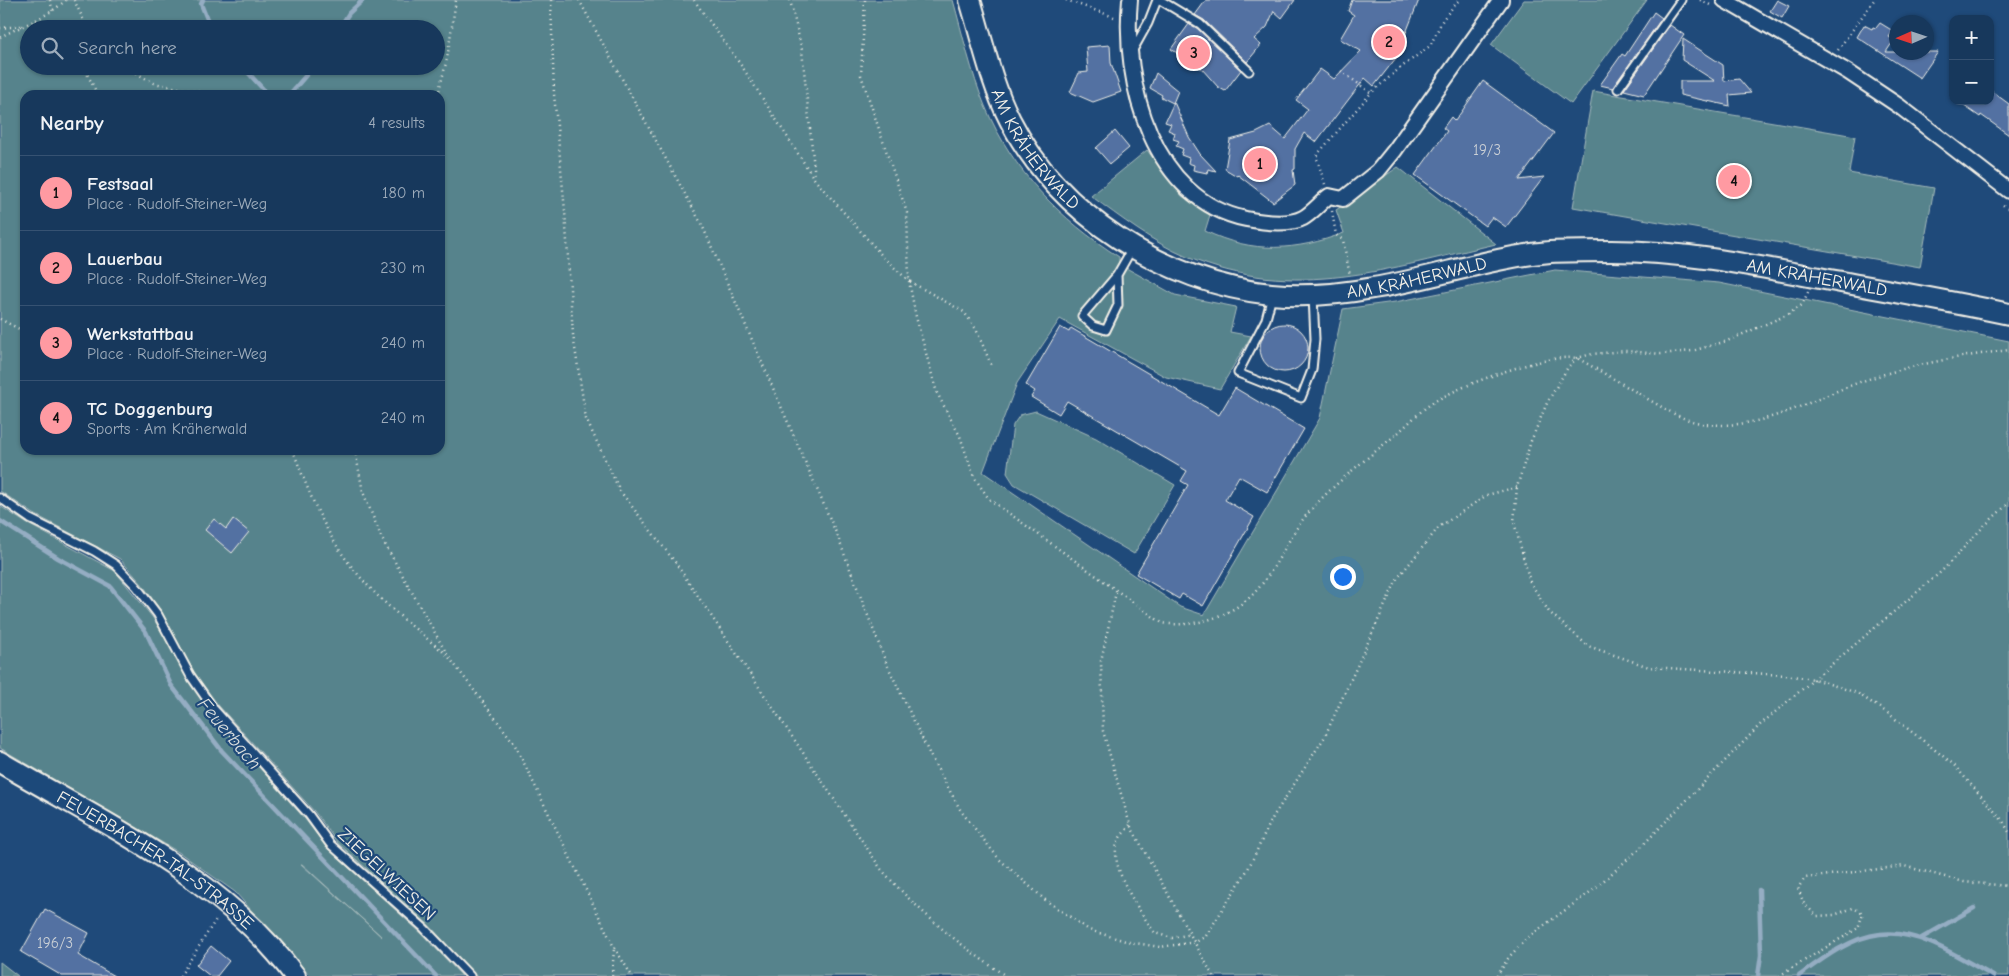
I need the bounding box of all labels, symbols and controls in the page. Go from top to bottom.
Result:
north arrow [1889,15,1934,60]
map controls [1949,15,1994,105]
button: + [1949,15,1994,60]
search box [20,20,445,75]
pin: 2 [1373,23,1405,61]
icon: search [38,34,66,62]
pin: 3 [1178,34,1210,72]
text: Search here [78,37,177,59]
button: − [1949,60,1994,105]
street label: AM KRÄHERWALD [987,86,1084,214]
text: Nearby [40,111,104,135]
text: 4 results [368,114,425,132]
house number: 19/3 [1473,141,1501,159]
pin: 1 [1244,145,1276,183]
pin: 4 [1718,162,1750,200]
text: Festsaal [87,173,154,195]
text: 1 [53,184,59,202]
text: 180 m [382,184,425,202]
text: Place · Rudolf-Steiner-Weg [87,195,267,213]
text: Lauerbau [87,248,163,270]
street label: AM KRÄHERWALD [1345,253,1489,303]
street label: AM KRÄHERWALD [1745,255,1889,301]
text: 2 [52,259,60,277]
text: 230 m [380,259,425,277]
text: Place · Rudolf-Steiner-Weg [87,270,267,288]
text: Werkstattbau [87,323,194,345]
text: 3 [52,334,60,352]
text: 240 m [381,334,425,352]
text: Place · Rudolf-Steiner-Weg [87,345,267,363]
text: TC Doggenburg [87,398,213,420]
text: 4 [52,409,60,427]
text: 240 m [381,409,425,427]
text: Sports · Am Kräherwald [87,420,247,438]
your location [1330,564,1356,590]
water label: Feuerbach [193,693,266,774]
street label: FEUERBACHER-TAL-STRASSE [53,787,258,934]
street label: ZIEGELWIESEN [333,824,440,925]
house number: 196/3 [37,934,73,952]

